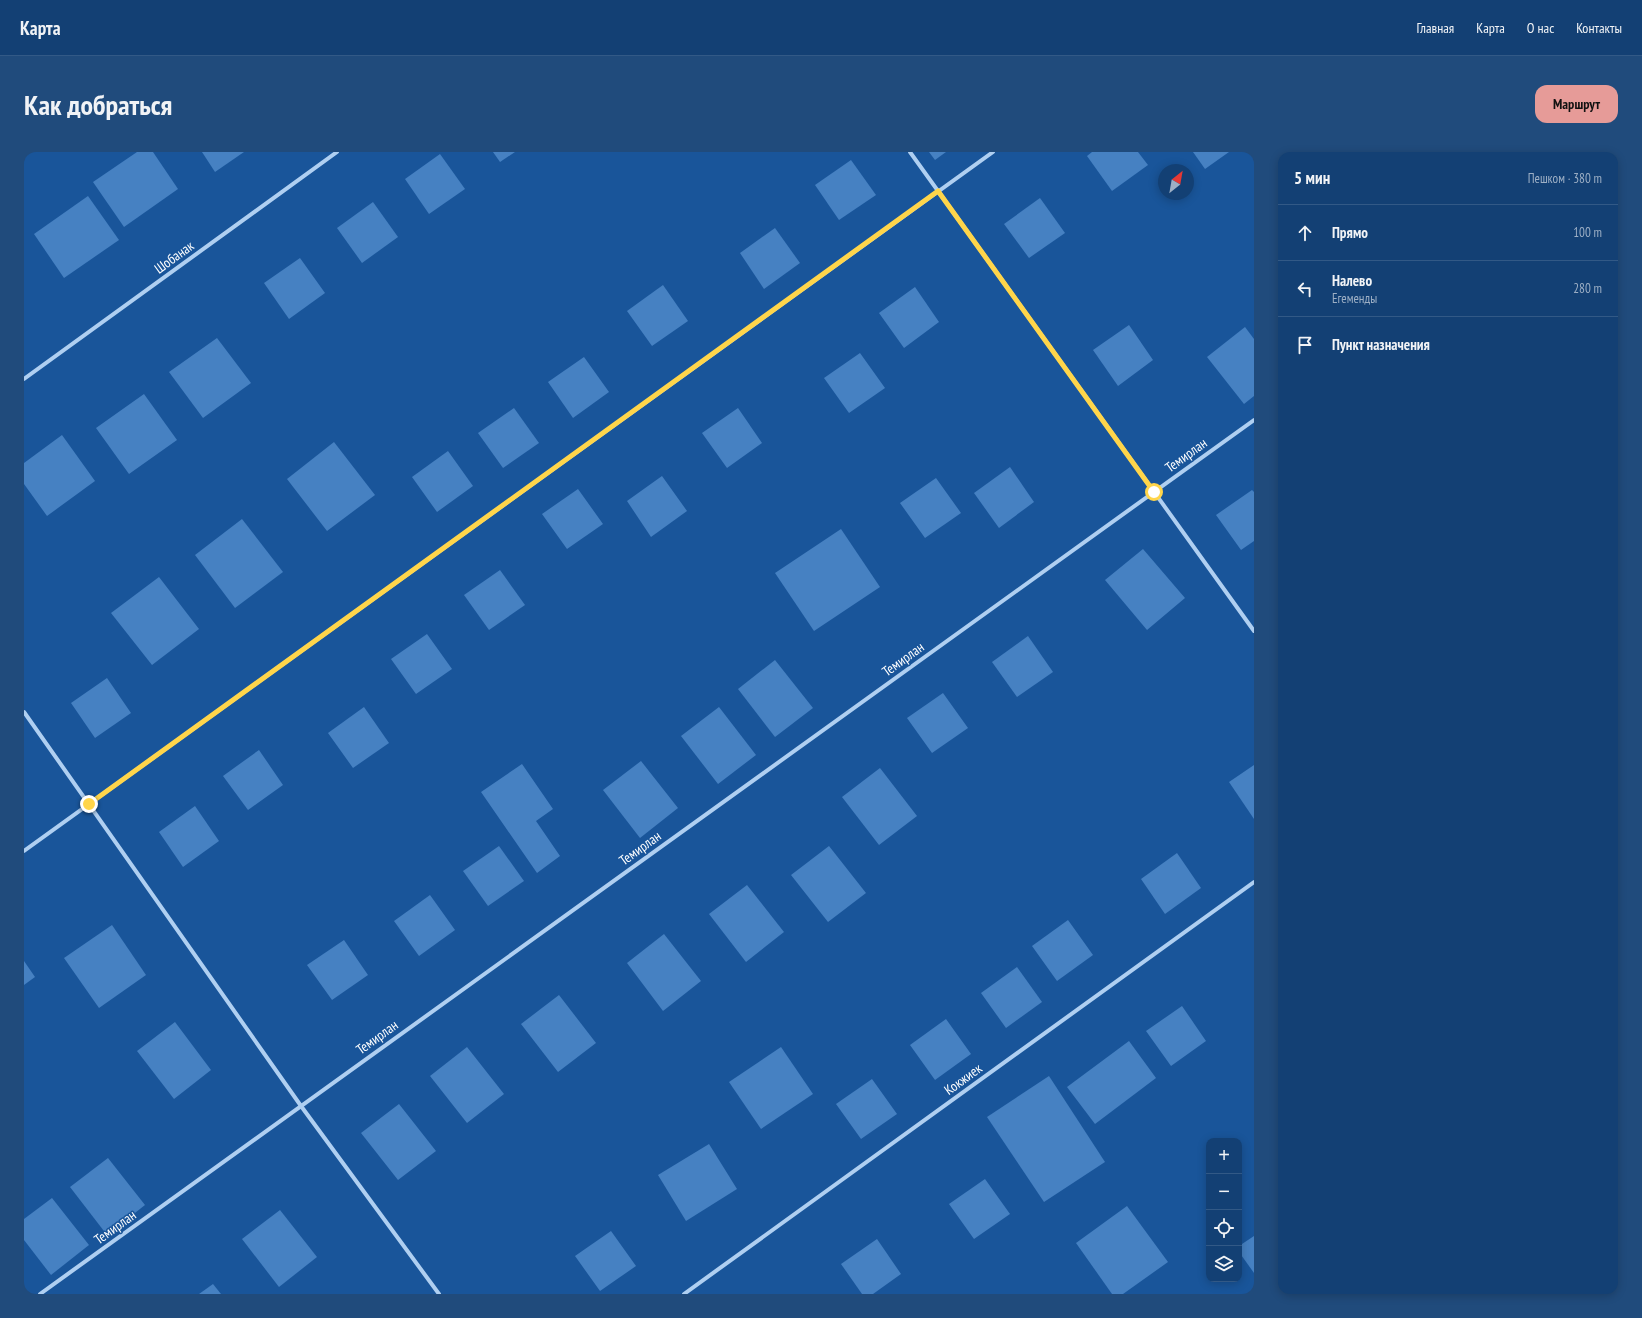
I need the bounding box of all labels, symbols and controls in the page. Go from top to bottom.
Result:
text: Карта [20,16,61,40]
text: Главная [1416,19,1454,37]
text: Карта [1476,19,1505,37]
text: О нас [1527,19,1554,37]
text: Контакты [1576,19,1622,37]
button: Маршрут [1535,85,1618,123]
text: Как добраться [24,86,172,123]
north arrow [1158,164,1194,200]
text: 5 мин [1294,167,1330,189]
text: Пешком · 380 m [1528,170,1602,187]
icon: ahead [1294,222,1316,244]
text: Прямо [1332,223,1368,242]
text: 100 m [1573,224,1602,241]
street label: Шобанак [151,236,198,277]
text: Налево [1332,271,1372,290]
icon: left [1294,278,1316,300]
text: 280 m [1573,280,1602,297]
text: Егеменды [1332,290,1377,307]
icon: arrive [1294,334,1316,356]
text: Пункт назначения [1332,335,1430,354]
street label: Темирлан [1161,434,1211,476]
route start [1145,483,1163,501]
street label: Темирлан [878,638,928,680]
route end [80,795,98,813]
street label: Темирлан [615,827,665,869]
street label: Темирлан [352,1016,402,1058]
street label: Кокжиек [940,1059,986,1099]
map controls [1206,1138,1242,1282]
button: + [1206,1138,1242,1174]
button: − [1206,1174,1242,1210]
street label: Темирлан [90,1206,140,1248]
button: locate [1206,1210,1242,1246]
button: layers [1206,1246,1242,1282]

